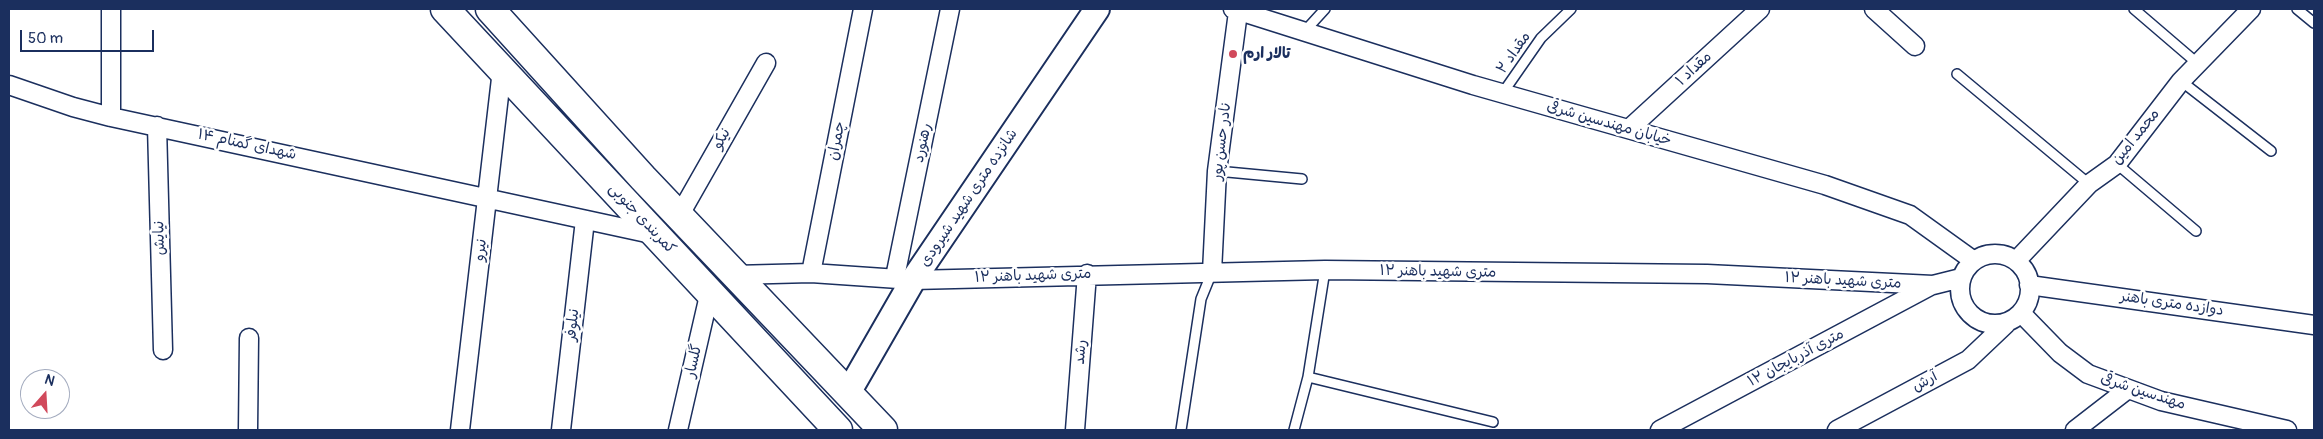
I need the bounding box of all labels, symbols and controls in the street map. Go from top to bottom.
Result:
scale bar [22,20,156,52]
street label: مقداد ۲ [1493,28,1535,78]
text: 50 m [28,29,63,48]
place label: تالار ارم [1243,45,1290,63]
marker: تالار ارم [1227,48,1239,60]
street label: مقداد ۱ [1672,48,1716,90]
street label: خیابان مهندسین شرقی [1545,98,1673,150]
street label: نادر حسن پور [1208,101,1236,181]
street label: محمد امین [2108,106,2164,168]
street label: چمران [824,120,850,162]
street label: رهنورد [910,122,936,164]
street label: نیکو [709,125,735,153]
street label: ۱۴ شهدای گمنام [196,126,298,164]
street label: شانزده متری شهید شیرودی [916,126,1022,270]
street label: کمربندی جنوبی [605,180,679,258]
street label: نیایش [150,220,170,256]
street label: نیرو [471,238,491,262]
street label: ۱۲ متری شهید باهنر [1379,262,1497,282]
street label: ۱۲ متری شهید باهنر [974,265,1092,287]
street label: ۱۲ متری شهید باهنر [1784,269,1902,293]
street label: دوازده متری باهنر [2119,288,2225,320]
street label: نیلوفر [562,308,584,342]
street label: ۱۲ متری آذربایجان [1745,325,1847,391]
street label: رشد [1071,339,1091,365]
street label: گلسار [681,343,707,379]
street label: آرش [1909,368,1941,396]
north arrow [20,369,70,419]
street label: مهندسین شرقی [2098,370,2188,414]
text: N [42,371,57,390]

